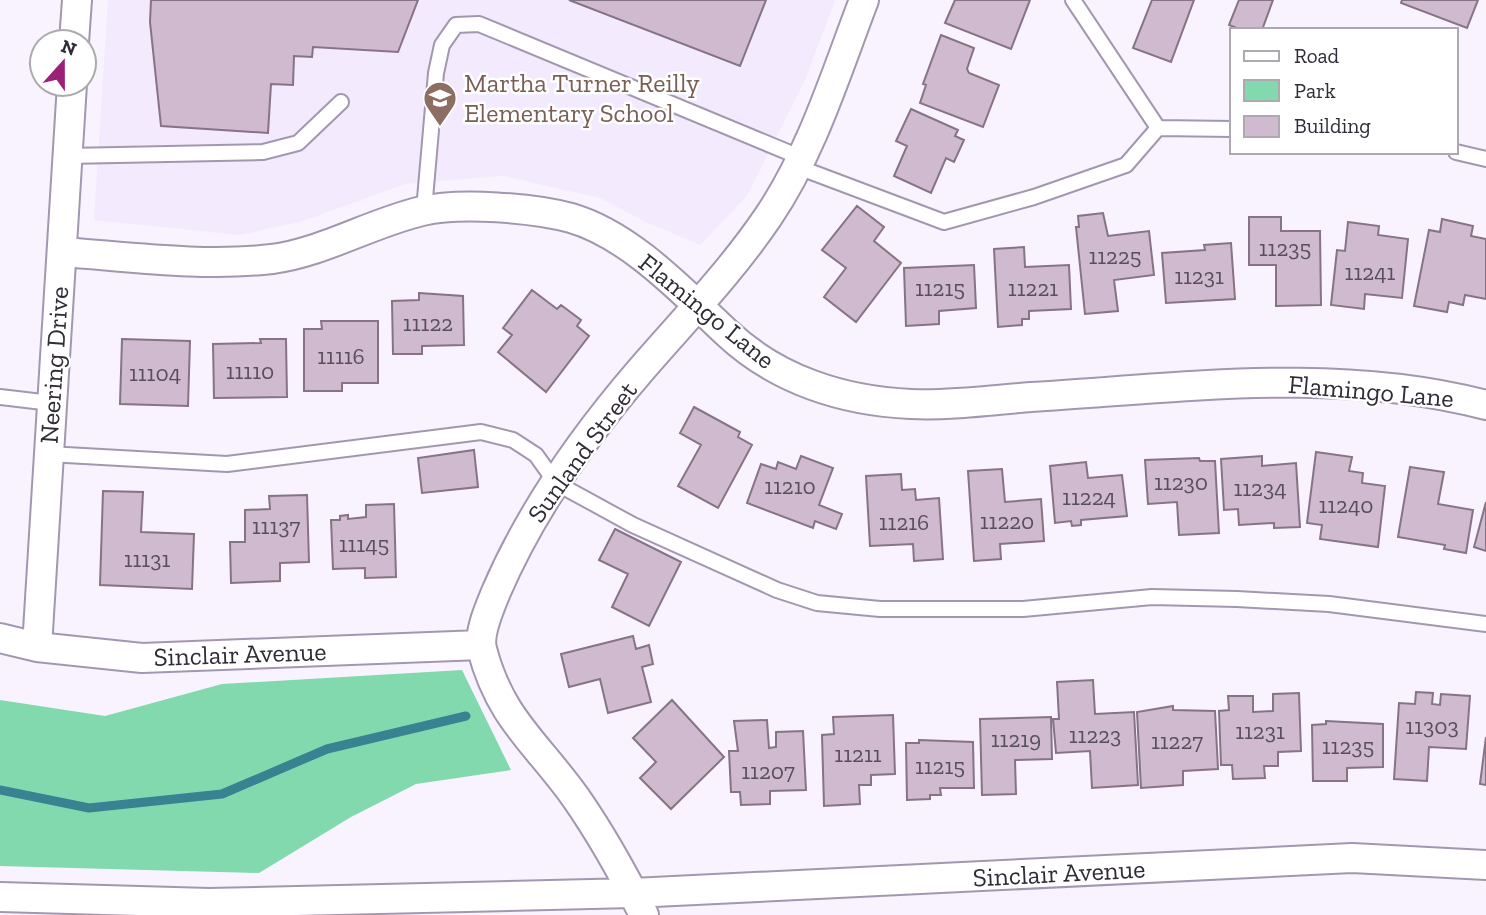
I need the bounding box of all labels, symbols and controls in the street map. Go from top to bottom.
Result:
north arrow [28,28,98,98]
legend [1230,28,1458,154]
text: N [58,34,80,61]
text: Road [1294,43,1340,68]
place label: Martha Turner Reilly Elementary School [464,67,700,129]
text: Park [1294,78,1336,103]
school or university icon: Martha Turner Reilly Elementary School [421,79,459,128]
text: Building [1294,113,1371,138]
house number: 11235 [1259,234,1311,262]
house number: 11225 [1088,242,1142,270]
street label: Flamingo Lane [632,246,782,376]
house number: 11241 [1345,258,1396,286]
house number: 11231 [1174,262,1224,290]
house number: 11215 [915,274,965,302]
house number: 11221 [1008,274,1058,302]
street label: Neering Drive [33,285,75,445]
house number: 11122 [403,309,453,337]
house number: 11116 [317,342,365,370]
house number: 11110 [226,357,274,385]
house number: 11104 [129,359,181,387]
street label: Flamingo Lane [1287,368,1455,414]
street label: Sunland Street [520,375,644,529]
house number: 11230 [1154,468,1208,496]
house number: 11210 [764,472,816,500]
house number: 11234 [1233,474,1287,502]
house number: 11224 [1062,483,1116,511]
house number: 11240 [1318,491,1374,519]
house number: 11220 [980,507,1034,535]
house number: 11216 [879,508,929,536]
house number: 11137 [252,512,300,540]
house number: 11145 [339,530,389,558]
house number: 11131 [124,545,170,573]
street label: Sinclair Avenue [153,635,327,673]
house number: 11303 [1405,712,1459,740]
house number: 11231 [1235,717,1285,745]
house number: 11223 [1069,721,1121,749]
house number: 11219 [991,725,1041,753]
house number: 11227 [1151,727,1203,755]
house number: 11235 [1322,732,1374,760]
house number: 11211 [834,740,882,768]
house number: 11215 [915,752,965,780]
house number: 11207 [741,757,795,785]
street label: Sinclair Avenue [972,853,1146,893]

